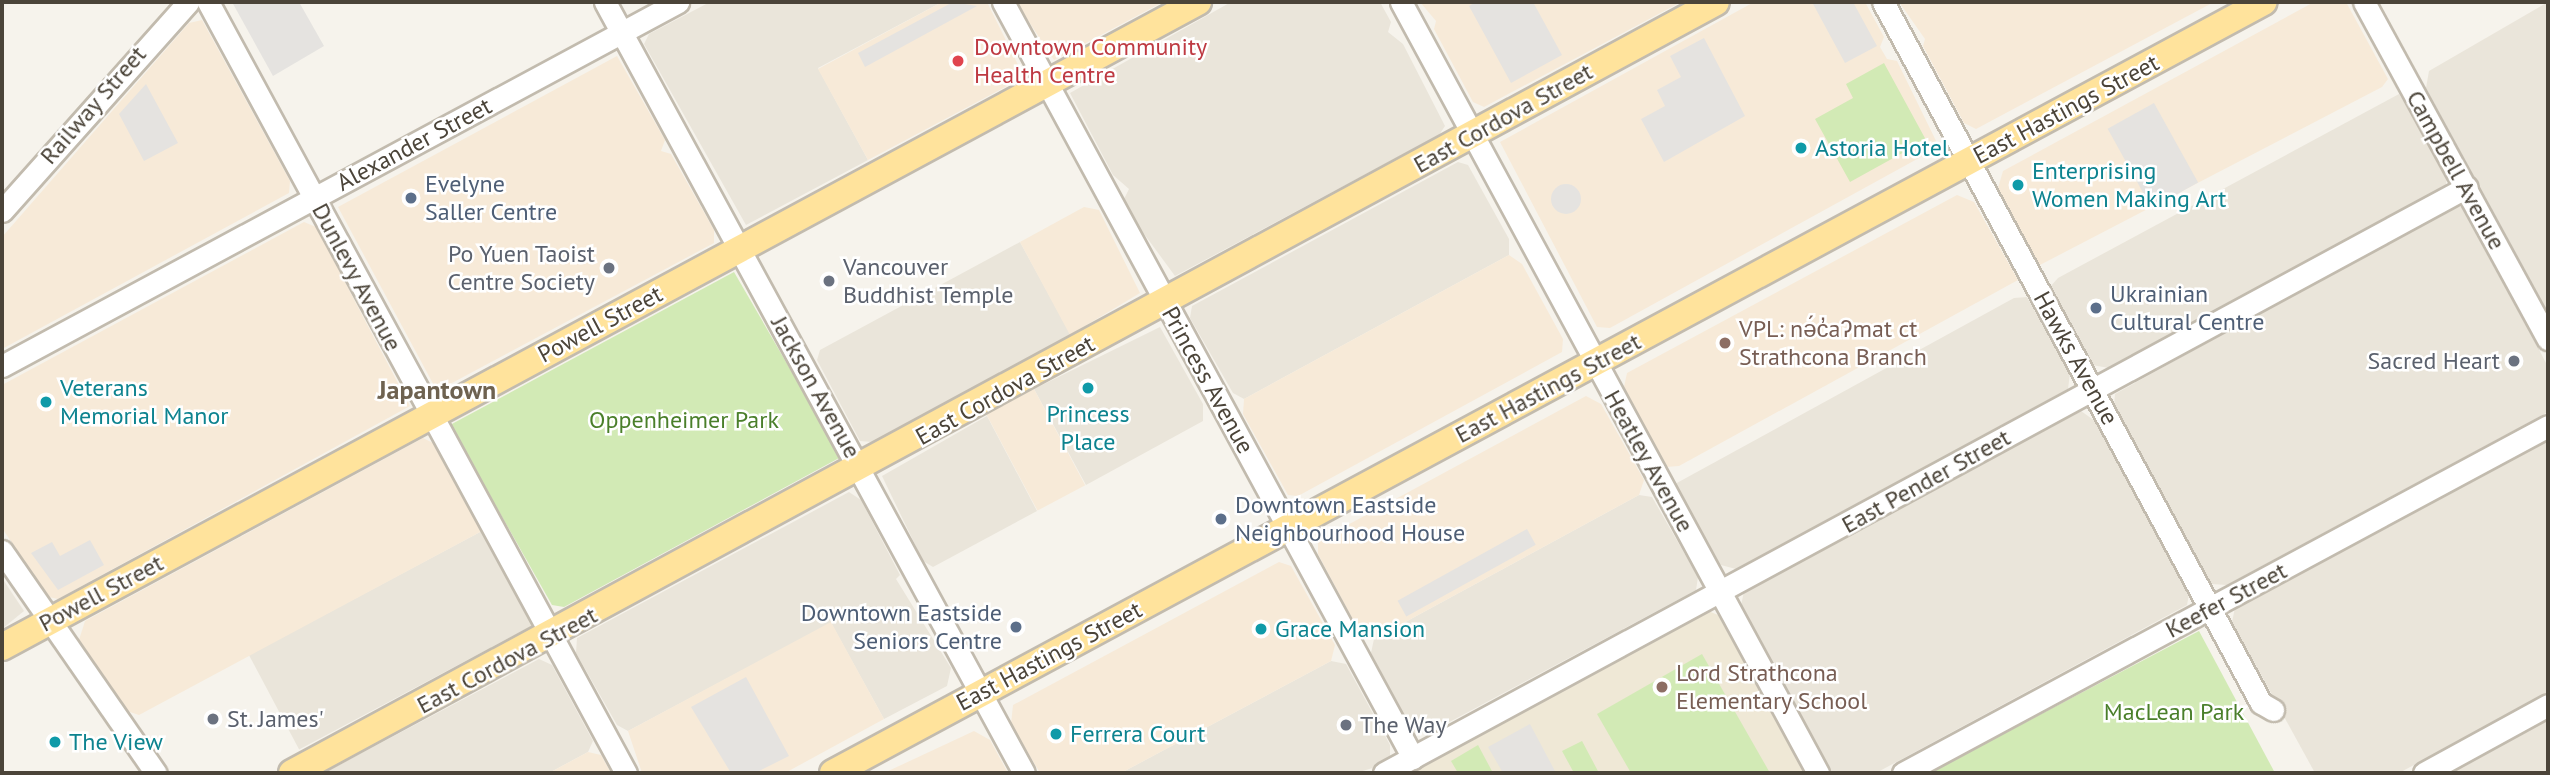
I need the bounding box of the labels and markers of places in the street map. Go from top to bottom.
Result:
place label: Downtown Community Health Centre [974,33,1207,89]
marker: Downtown Community Health Centre [948,51,968,71]
place label: Astoria Hotel [1815,134,1949,162]
marker: Astoria Hotel [1793,140,1809,156]
place label: Enterprising Women Making Art [2032,157,2227,213]
place label: Evelyne Saller Centre [425,170,557,226]
marker: Enterprising Women Making Art [2010,177,2026,193]
marker: Evelyne Saller Centre [403,190,419,206]
place label: Po Yuen Taoist Centre Society [447,240,595,296]
place label: Vancouver Buddhist Temple [843,253,1014,309]
marker: Po Yuen Taoist Centre Society [601,260,617,276]
marker: Vancouver Buddhist Temple [821,273,837,289]
place label: Ukrainian Cultural Centre [2110,280,2264,336]
marker: Ukrainian Cultural Centre [2088,300,2104,316]
place label: VPL: nə́c̓aʔmat ct Strathcona Branch [1739,315,1927,371]
marker: VPL: nə́c̓aʔmat ct Strathcona Branch [1717,335,1733,351]
place label: Sacred Heart [2368,347,2500,375]
marker: Sacred Heart [2506,353,2522,369]
place label: Veterans Memorial Manor [60,374,228,430]
marker: Princess Place [1080,380,1096,396]
marker: Veterans Memorial Manor [38,394,54,410]
place label: Princess Place [1047,400,1129,456]
place label: Downtown Eastside Neighbourhood House [1235,491,1465,547]
marker: Downtown Eastside Neighbourhood House [1213,511,1229,527]
place label: Downtown Eastside Seniors Centre [801,599,1002,655]
place label: Grace Mansion [1275,615,1425,643]
marker: Downtown Eastside Seniors Centre [1008,619,1024,635]
marker: Grace Mansion [1253,621,1269,637]
place label: Lord Strathcona Elementary School [1676,659,1868,715]
marker: Lord Strathcona Elementary School [1654,679,1670,695]
place label: St. James' [227,705,326,733]
marker: St. James' [205,711,221,727]
place label: The Way [1360,711,1447,739]
marker: The Way [1338,717,1354,733]
place label: Ferrera Court [1070,720,1205,748]
marker: Ferrera Court [1048,726,1064,742]
place label: The View [69,728,164,756]
marker: The View [47,734,63,750]

